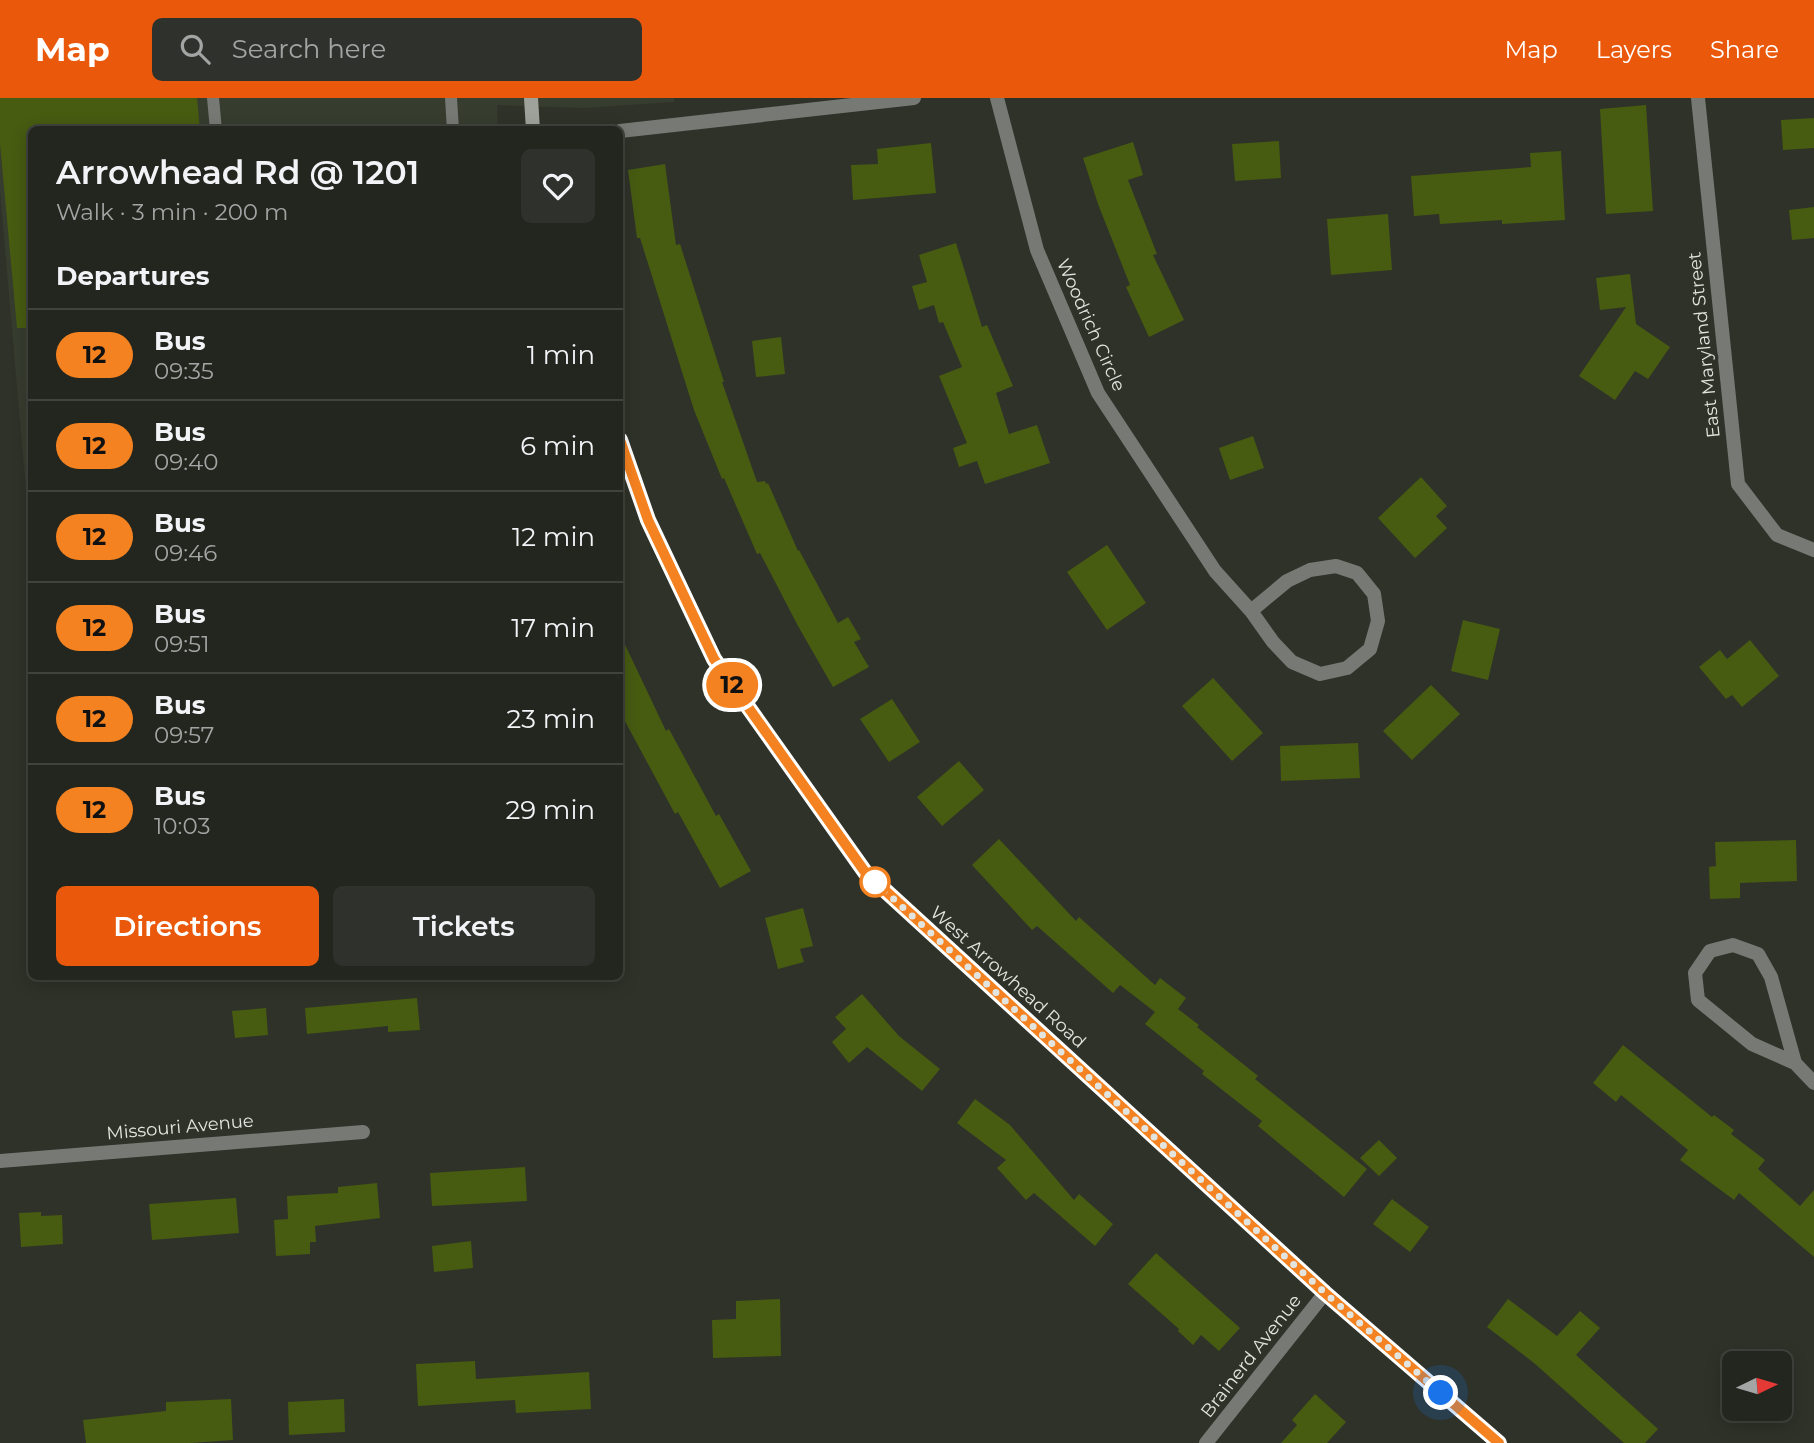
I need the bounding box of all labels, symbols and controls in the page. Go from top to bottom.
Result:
search box [152,18,642,81]
text: Map [35,29,110,69]
icon: search [176,30,214,68]
text: Search here [232,33,386,65]
text: Map [1504,35,1558,64]
text: Layers [1596,35,1672,64]
text: Share [1710,35,1779,64]
button: heart [521,149,595,223]
text: Arrowhead Rd @ 1201 [56,152,419,192]
text: Walk · 3 min · 200 m [56,198,289,226]
street label: East Maryland Street [1683,251,1725,439]
street label: Woodrich Circle [1052,255,1130,395]
text: Departures [56,260,210,292]
text: Bus [154,325,206,357]
text: 1 min [527,339,595,371]
text: 12 [83,340,106,369]
text: 09:35 [154,357,214,385]
text: Bus [154,416,206,448]
text: 6 min [520,430,595,462]
text: 12 [83,431,106,460]
text: 09:40 [154,448,219,476]
text: Bus [154,507,206,539]
text: 12 min [512,521,595,553]
text: 12 [83,522,106,551]
text: 09:46 [154,539,217,567]
text: Bus [154,598,206,630]
text: 17 min [511,612,595,644]
text: 12 [83,613,106,642]
text: 09:51 [154,630,209,658]
line badge: 12 [700,662,764,708]
text: 12 [720,670,744,699]
text: Bus [154,689,206,721]
text: 23 min [507,703,595,735]
text: 12 [83,704,106,733]
text: 09:57 [154,721,214,749]
text: Bus [154,780,206,812]
text: 29 min [505,794,595,826]
text: 12 [83,795,106,824]
text: 10:03 [154,812,210,840]
unlabelled marker [860,867,890,897]
button: Directions [56,886,319,966]
button: Tickets [333,886,595,966]
street label: West Arrowhead Road [926,901,1090,1053]
street label: Missouri Avenue [106,1110,255,1144]
street label: Brainerd Avenue [1196,1290,1306,1422]
north arrow [1722,1351,1792,1421]
map controls [1722,1351,1792,1421]
your location [1423,1375,1458,1410]

